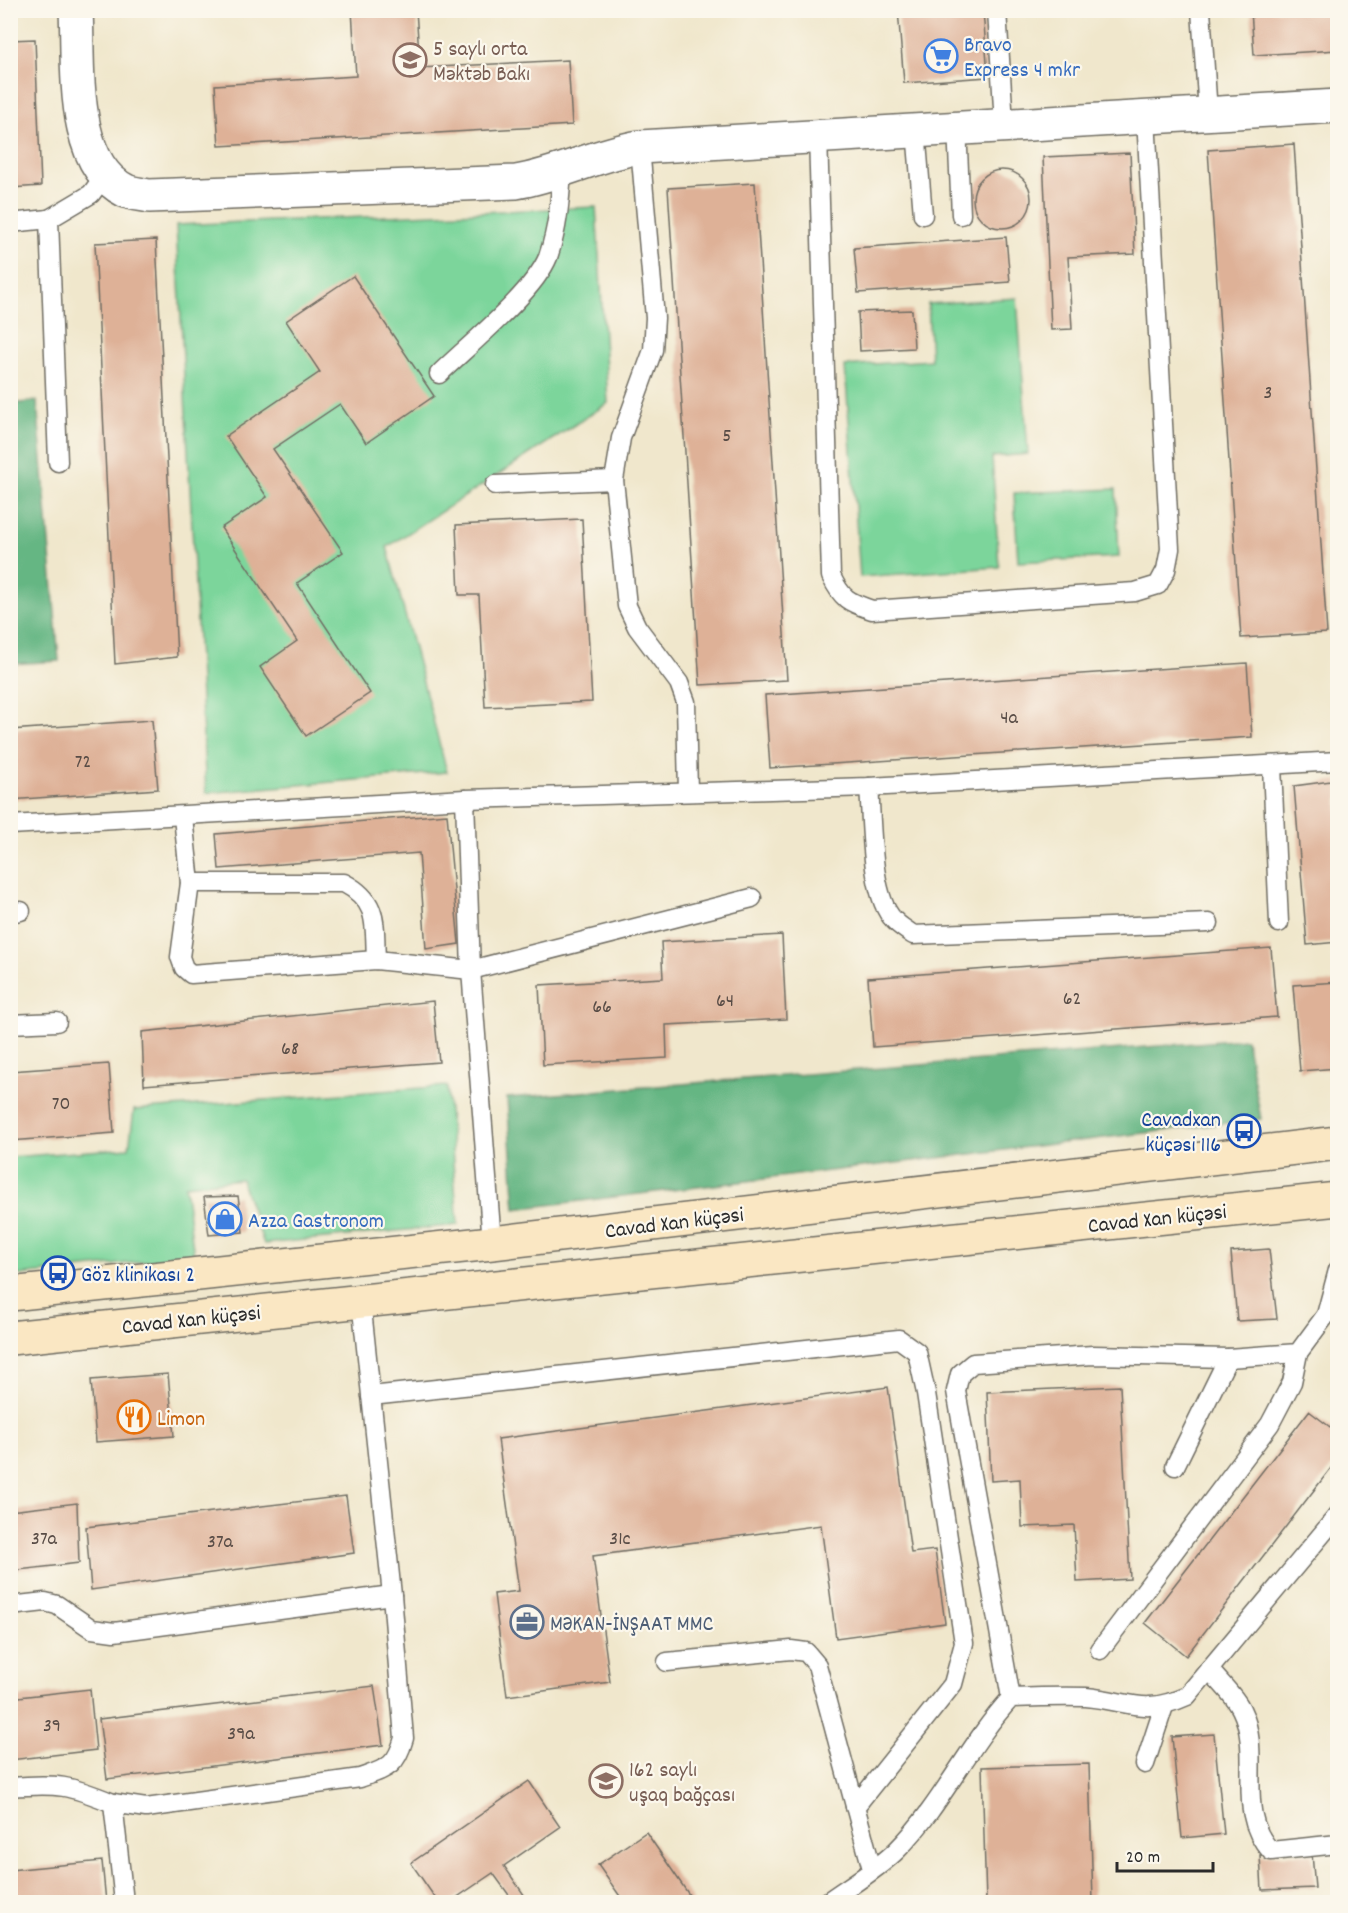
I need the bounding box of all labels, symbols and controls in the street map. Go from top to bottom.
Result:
place label: Bravo Express 4 mkr [964,31,1081,87]
place label: 5 saylı orta Məktəb Bakı [433,35,530,91]
supermarket icon: Bravo Express 4 mkr [923,38,959,74]
school or university icon: 5 saylı orta Məktəb Bakı [392,42,428,78]
house number: 3 [1264,380,1272,408]
house number: 5 [722,423,732,451]
house number: 4a [1000,705,1018,733]
house number: 72 [75,749,91,777]
house number: 62 [1063,986,1081,1014]
house number: 64 [716,988,734,1016]
house number: 66 [592,994,612,1022]
house number: 68 [281,1036,299,1064]
house number: 70 [52,1091,70,1119]
place label: Cavadxan küçəsi 116 [1141,1106,1221,1162]
bus stop icon: Cavadxan küçəsi 116 [1226,1113,1262,1149]
street label: Cavad Xan küçəsi [1086,1198,1228,1243]
shop icon: Azza Gastronom [207,1201,243,1237]
street label: Cavad Xan küçəsi [603,1201,745,1248]
place label: Azza Gastronom [248,1207,384,1238]
bus stop icon: Göz klinikası 2 [40,1255,76,1291]
place label: Göz klinikası 2 [81,1261,195,1292]
street label: Cavad Xan küçəsi [120,1299,262,1344]
restaurant icon: Limon [116,1399,152,1435]
place label: Limon [157,1405,205,1436]
house number: 37a [31,1526,58,1554]
house number: 31c [609,1526,631,1554]
house number: 37a [207,1529,234,1557]
office icon: MƏKAN-İNŞAAT MMC [509,1604,545,1640]
place label: MƏKAN-İNŞAAT MMC [550,1610,714,1641]
house number: 39 [43,1713,61,1741]
house number: 39a [227,1721,255,1749]
place label: 162 saylı uşaq bağçası [629,1756,735,1812]
school or university icon: 162 saylı uşaq bağçası [588,1763,624,1799]
scale bar [1117,1835,1213,1873]
text: 20 m [1126,1846,1160,1871]

